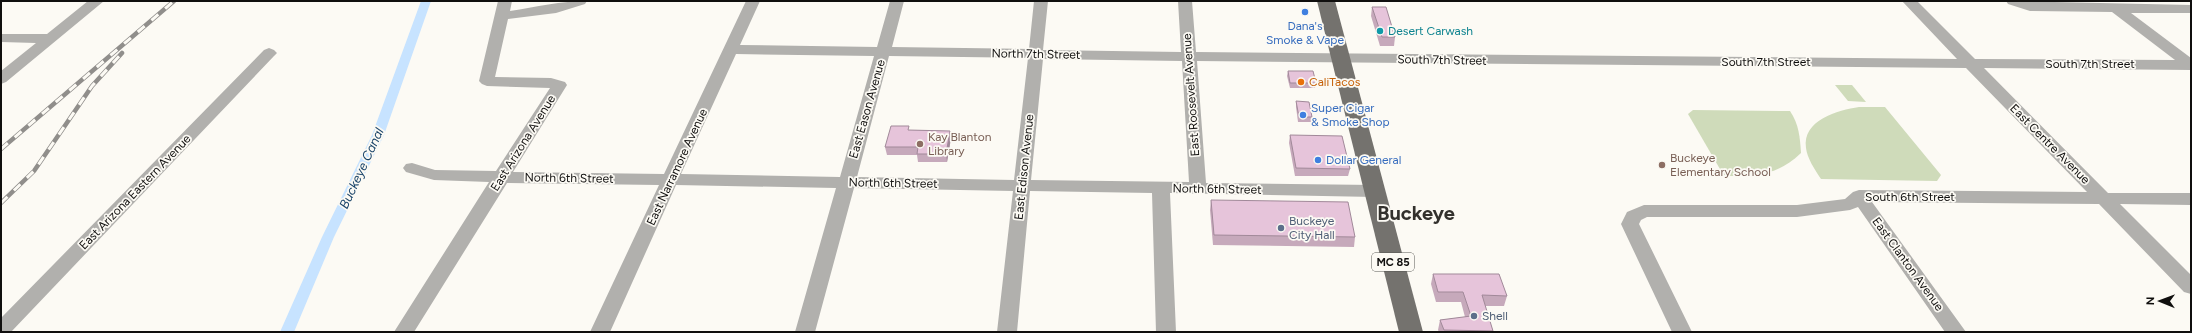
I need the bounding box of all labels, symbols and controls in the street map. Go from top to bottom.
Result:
marker: Dana's Smoke & Vape [1300,7,1310,17]
place label: Dana's Smoke & Vape [1266,19,1344,47]
place label: Desert Carwash [1388,24,1473,38]
marker: Desert Carwash [1375,26,1385,36]
street label: East Roosevelt Avenue [1180,33,1202,157]
street label: North 7th Street [992,46,1081,62]
street label: South 7th Street [1397,52,1487,68]
street label: South 7th Street [1721,55,1811,69]
street label: East Eason Avenue [846,57,888,160]
street label: South 7th Street [2045,57,2135,71]
place label: CaliTacos [1309,75,1361,89]
marker: CaliTacos [1296,77,1306,87]
street label: East Arizona Avenue [488,92,558,194]
place label: Super Cigar & Smoke Shop [1311,101,1390,129]
street label: East Centre Avenue [2007,101,2093,187]
street label: East Narramore Avenue [644,106,710,228]
marker: Super Cigar & Smoke Shop [1298,110,1308,120]
street label: East Edison Avenue [1011,113,1037,220]
water label: Buckeye Canal [336,125,387,211]
place label: Kay Blanton Library [928,130,992,158]
street label: East Arizona Eastern Avenue [76,131,194,252]
marker: Kay Blanton Library [915,139,925,149]
place label: Buckeye Elementary School [1670,151,1771,179]
place label: Dollar General [1326,153,1401,167]
marker: Dollar General [1313,155,1323,165]
marker: Buckeye Elementary School [1657,160,1667,170]
street label: North 6th Street [524,170,614,186]
street label: North 6th Street [848,175,938,191]
street label: North 6th Street [1172,181,1262,197]
street label: South 6th Street [1865,190,1955,204]
district label: Buckeye [1377,201,1455,225]
place label: Buckeye City Hall [1289,214,1335,242]
street label: East Clanton Avenue [1869,215,1947,314]
marker: Buckeye City Hall [1276,223,1286,233]
road number: MC 85 [1372,253,1414,271]
north arrow [2140,281,2180,321]
text: N [2144,296,2157,305]
place label: Shell [1482,309,1508,323]
marker: Shell [1469,311,1479,321]

